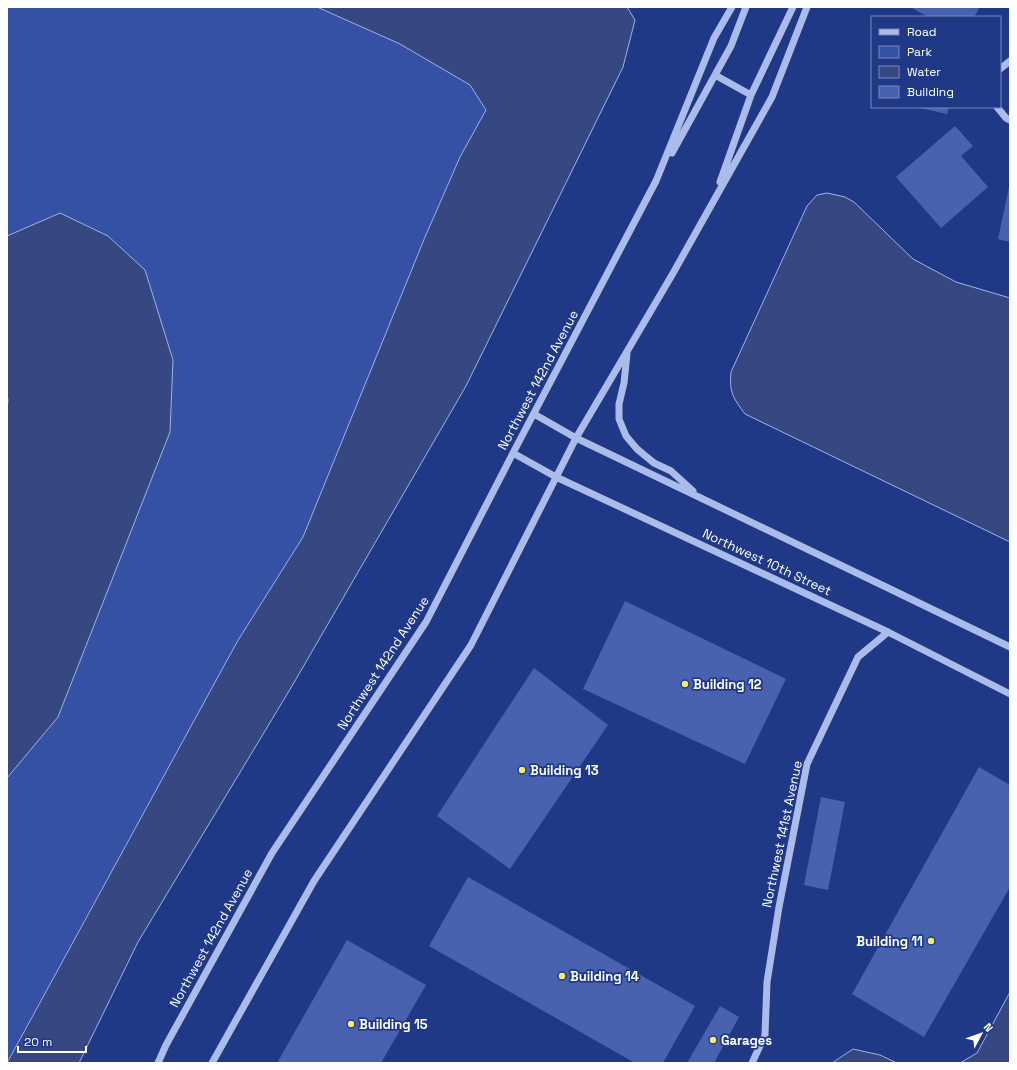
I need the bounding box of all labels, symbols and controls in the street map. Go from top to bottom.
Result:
legend [871,16,1001,108]
text: Road [907,24,936,40]
text: Park [907,44,932,60]
text: Water [907,64,941,80]
text: Building [907,84,954,100]
street label: Northwest 142nd Avenue [494,307,582,453]
street label: Northwest 10th Street [700,525,834,599]
street label: Northwest 142nd Avenue [333,593,433,733]
place label: Building 12 [693,676,762,693]
marker: Building 12 [680,679,690,689]
street label: Northwest 141st Avenue [758,759,806,909]
place label: Building 13 [530,762,599,779]
marker: Building 13 [517,765,527,775]
street label: Northwest 142nd Avenue [166,866,256,1010]
place label: Building 11 [856,933,923,950]
marker: Building 11 [926,936,936,946]
place label: Building 14 [570,968,639,985]
marker: Building 14 [557,971,567,981]
north arrow [961,1014,1001,1054]
place label: Building 15 [359,1016,428,1033]
marker: Building 15 [346,1019,356,1029]
text: N [981,1020,996,1035]
scale bar [18,1028,86,1054]
place label: Garages [721,1032,772,1049]
text: 20 m [24,1034,52,1050]
marker: Garages [708,1035,718,1045]

